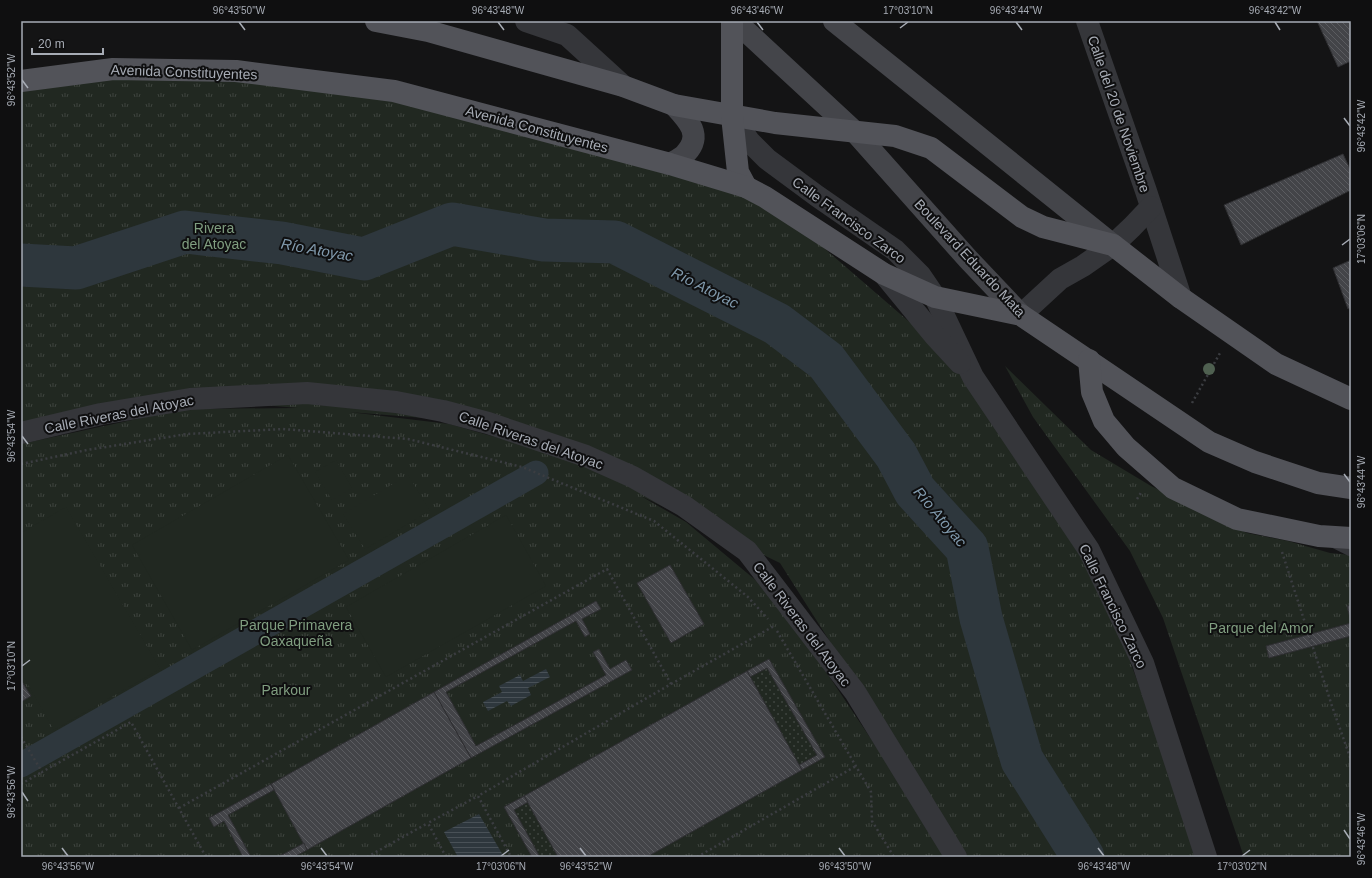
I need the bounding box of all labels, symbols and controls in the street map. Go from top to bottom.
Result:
text: 96°43'50"W [213,5,266,16]
text: 96°43'48"W [472,5,525,16]
text: 96°43'46"W [731,5,784,16]
text: 17°03'10"N [883,5,933,16]
text: 96°43'44"W [990,5,1043,16]
text: 96°43'42"W [1249,5,1302,16]
scale bar [32,30,103,56]
street label: Calle del 20 de Noviembre [1085,33,1153,195]
text: 20 m [38,37,65,51]
text: 96°43'52"W [6,53,17,106]
street label: Avenida Constituyentes [110,61,258,83]
text: 96°43'42"W [1356,99,1367,152]
street label: Avenida Constituyentes [464,102,610,156]
street label: Calle Francisco Zarco [789,174,909,267]
street label: Boulevard Eduardo Mata [911,196,1029,320]
text: 17°03'06"N [1356,214,1367,264]
park label: Rivera del Atoyac [182,220,246,252]
water label: Río Atoyac [280,235,355,264]
water label: Río Atoyac [669,263,742,312]
street label: Calle Riveras del Atoyac [43,392,195,436]
street label: Calle Riveras del Atoyac [457,408,605,472]
text: 96°43'54"W [6,409,17,462]
text: 96°43'44"W [1356,455,1367,508]
water label: Río Atoyac [910,483,971,550]
street label: Calle Francisco Zarco [1076,541,1150,671]
street label: Calle Riveras del Atoyac [750,559,854,689]
park label: Parque Primavera Oaxaqueña [240,617,353,649]
park label: Parque del Amor [1209,620,1313,636]
text: 17°03'10"N [6,641,17,691]
park label: Parkour [261,682,311,698]
text: 96°43'56"W [6,765,17,818]
text: 96°43'46"W [1356,812,1367,865]
text: 96°43'56"W [42,861,95,872]
text: 96°43'54"W [301,861,354,872]
text: 17°03'06"N [476,861,526,872]
text: 96°43'52"W [560,861,613,872]
text: 96°43'50"W [819,861,872,872]
text: 96°43'48"W [1078,861,1131,872]
text: 17°03'02"N [1217,861,1267,872]

